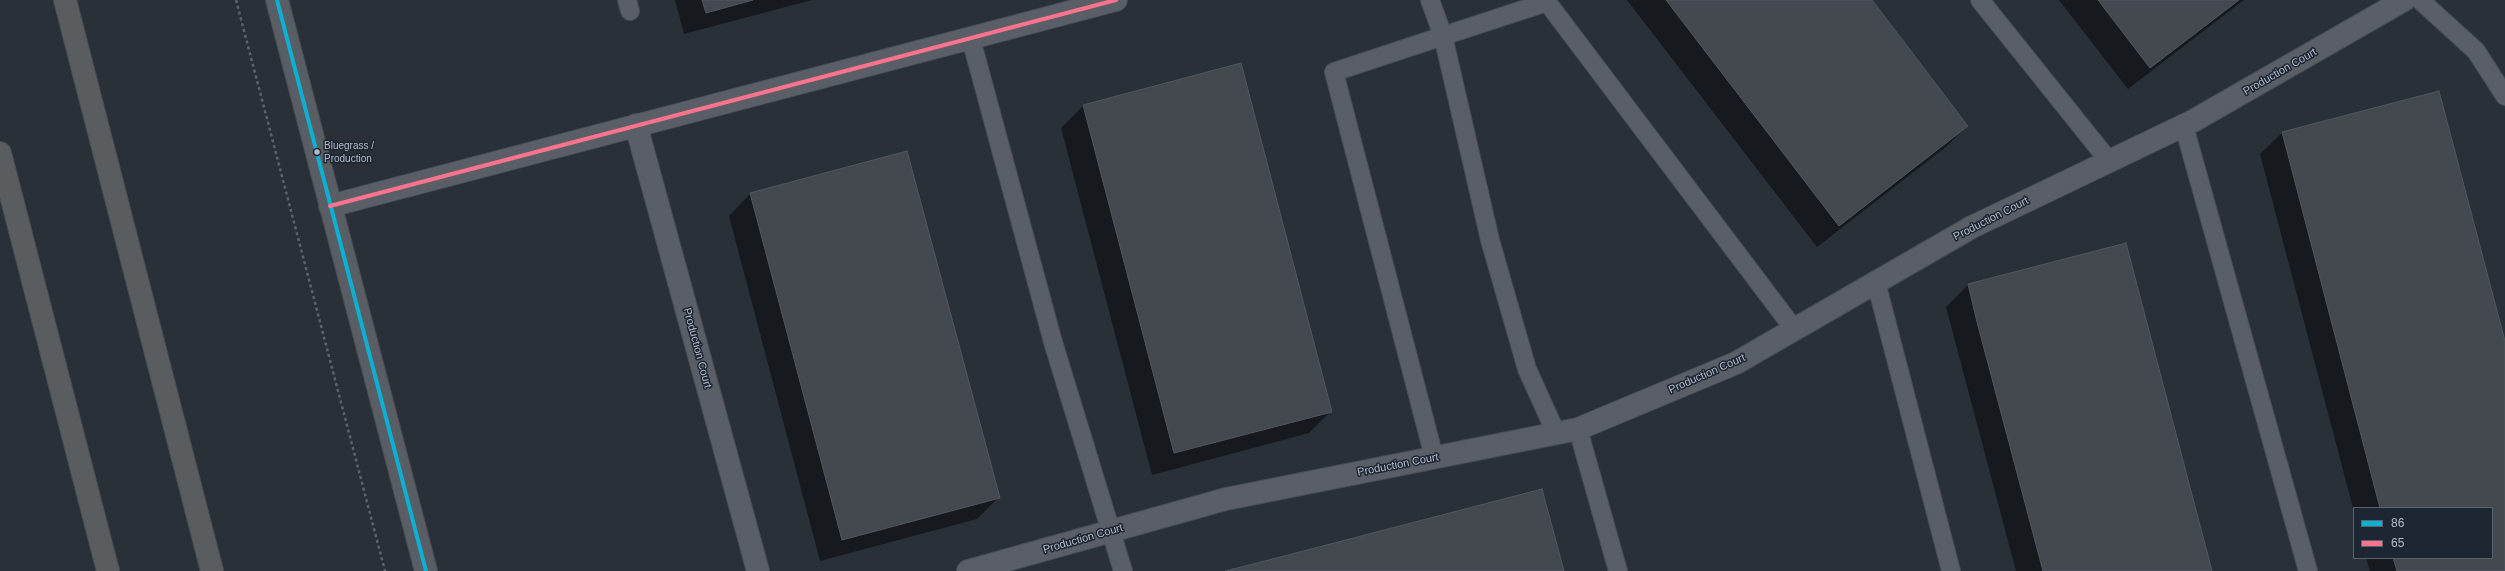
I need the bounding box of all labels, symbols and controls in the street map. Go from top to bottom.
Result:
street label: Production Court [2241,46,2319,98]
place label: Bluegrass / Production [324,140,374,164]
marker: Bluegrass / Production [312,147,322,157]
street label: Production Court [1951,194,2031,244]
street label: Production Court [680,306,714,390]
street label: Production Court [1667,351,1747,397]
street label: Production Court [1356,451,1440,479]
legend [2353,507,2493,559]
text: 86 [2391,516,2404,530]
street label: Production Court [1042,521,1124,557]
text: 65 [2391,536,2404,550]

